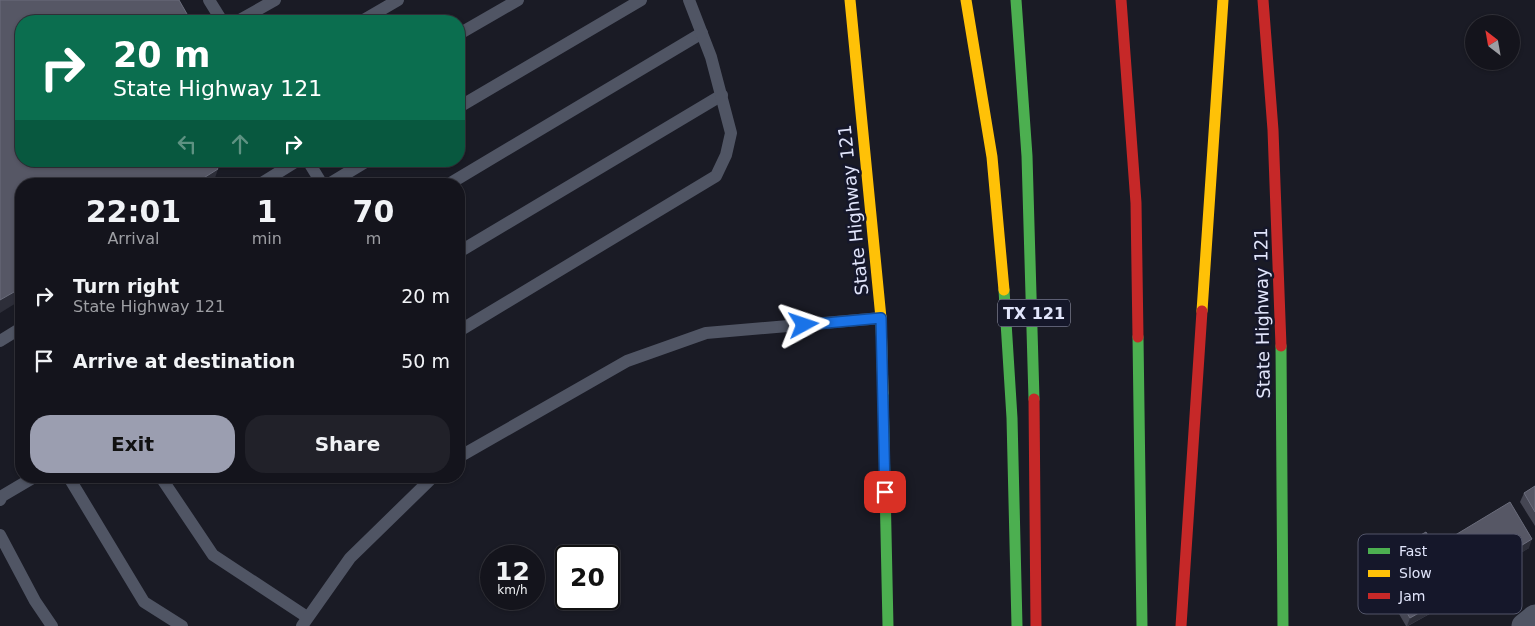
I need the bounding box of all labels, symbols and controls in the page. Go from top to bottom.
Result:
north arrow [1465,15,1520,70]
map controls [1465,15,1520,70]
icon: right [30,35,95,100]
text: 20 m [113,35,210,75]
text: State Highway 121 [113,76,322,101]
street label: State Highway 121 [834,124,872,296]
icon: left [173,130,201,158]
icon: ahead [226,130,254,158]
icon: right [279,130,307,158]
text: 22:01 [86,194,181,229]
text: 1 [256,194,277,229]
text: 70 [353,194,394,229]
street label: State Highway 121 [1250,227,1274,399]
text: Arrival [107,229,159,248]
text: min [252,229,282,248]
text: m [366,229,381,248]
text: Turn right [73,275,179,297]
icon: right [30,282,58,310]
text: 20 m [401,285,450,307]
text: State Highway 121 [73,297,225,316]
position arrow [777,298,829,350]
road number: TX 121 [998,300,1070,326]
icon: arrive [30,347,58,375]
text: Arrive at destination [73,350,295,372]
text: 50 m [401,350,450,372]
button: Exit [30,415,235,473]
button: Share [245,415,450,473]
pin [864,471,906,513]
icon: arrive [871,478,899,506]
legend [1358,534,1522,614]
text: Fast [1399,543,1428,559]
speed limit sign: 20 [555,545,620,610]
text: 12 [495,557,530,586]
text: Slow [1399,565,1432,581]
text: km/h [497,583,528,597]
text: Jam [1398,588,1425,604]

